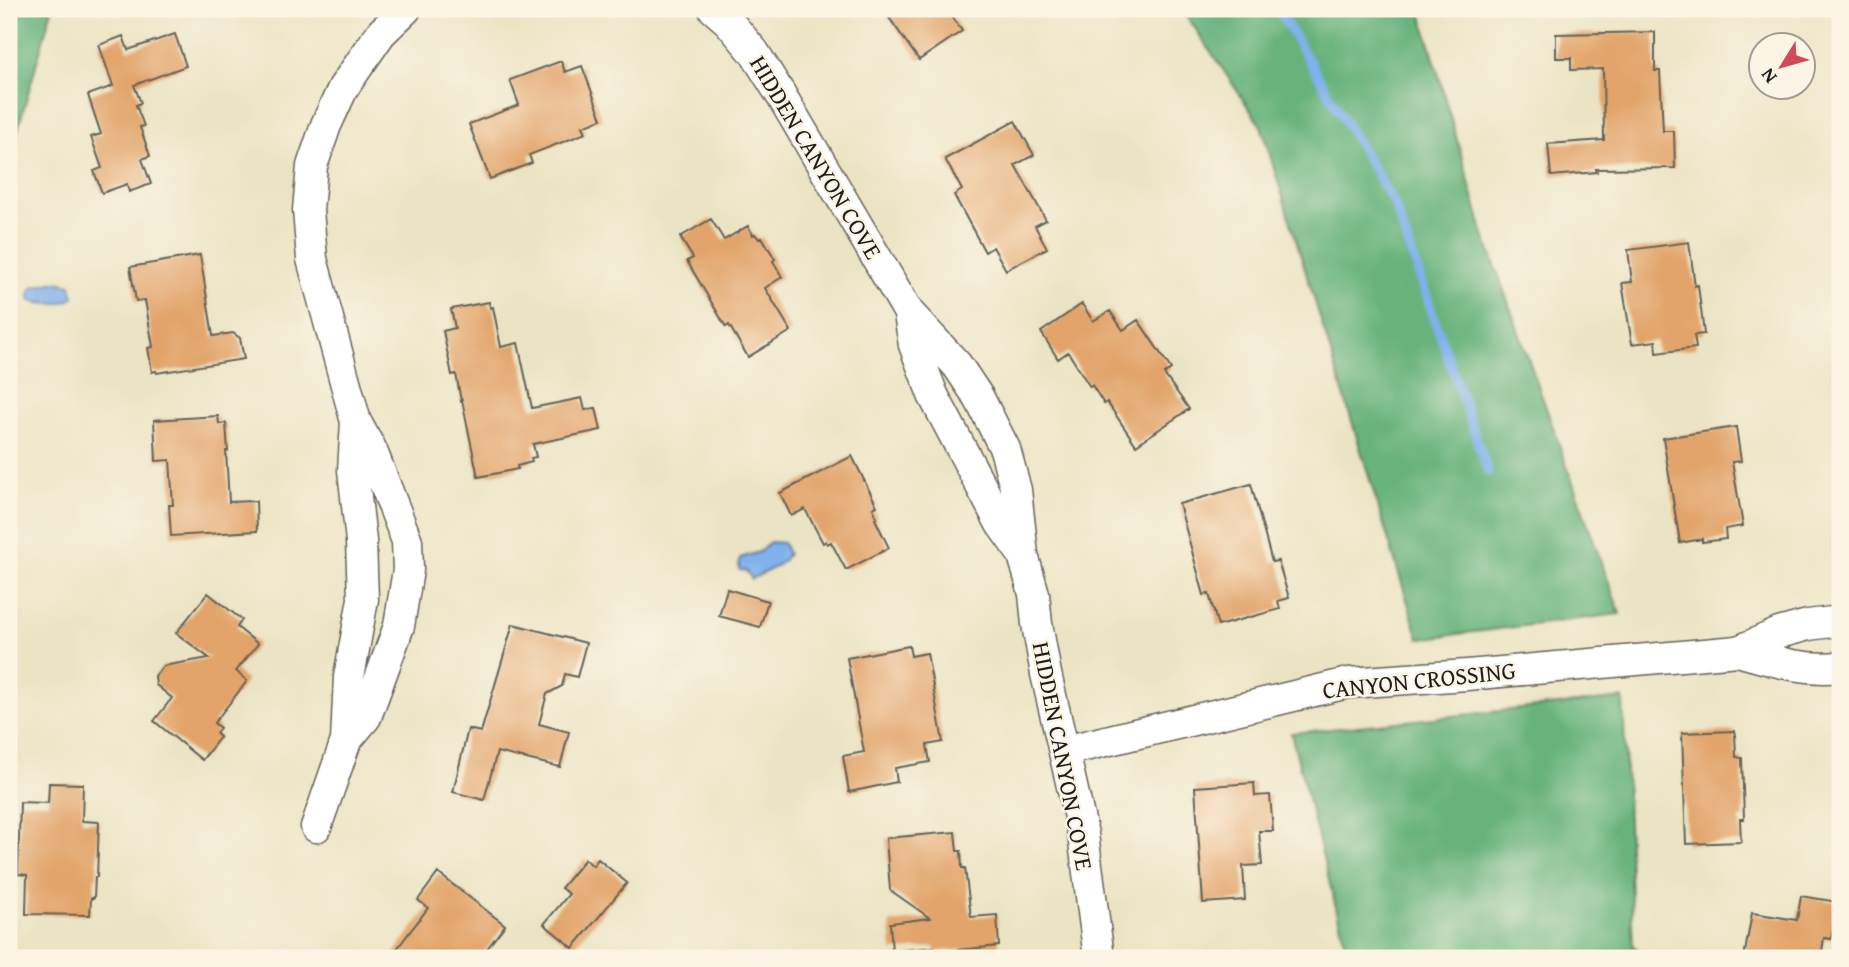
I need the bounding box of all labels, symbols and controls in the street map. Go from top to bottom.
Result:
north arrow [1748,32,1818,102]
street label: HIDDEN CANYON COVE [741,49,891,265]
text: N [1753,62,1783,90]
street label: HIDDEN CANYON COVE [1024,639,1102,873]
street label: CANYON CROSSING [1321,652,1517,708]

